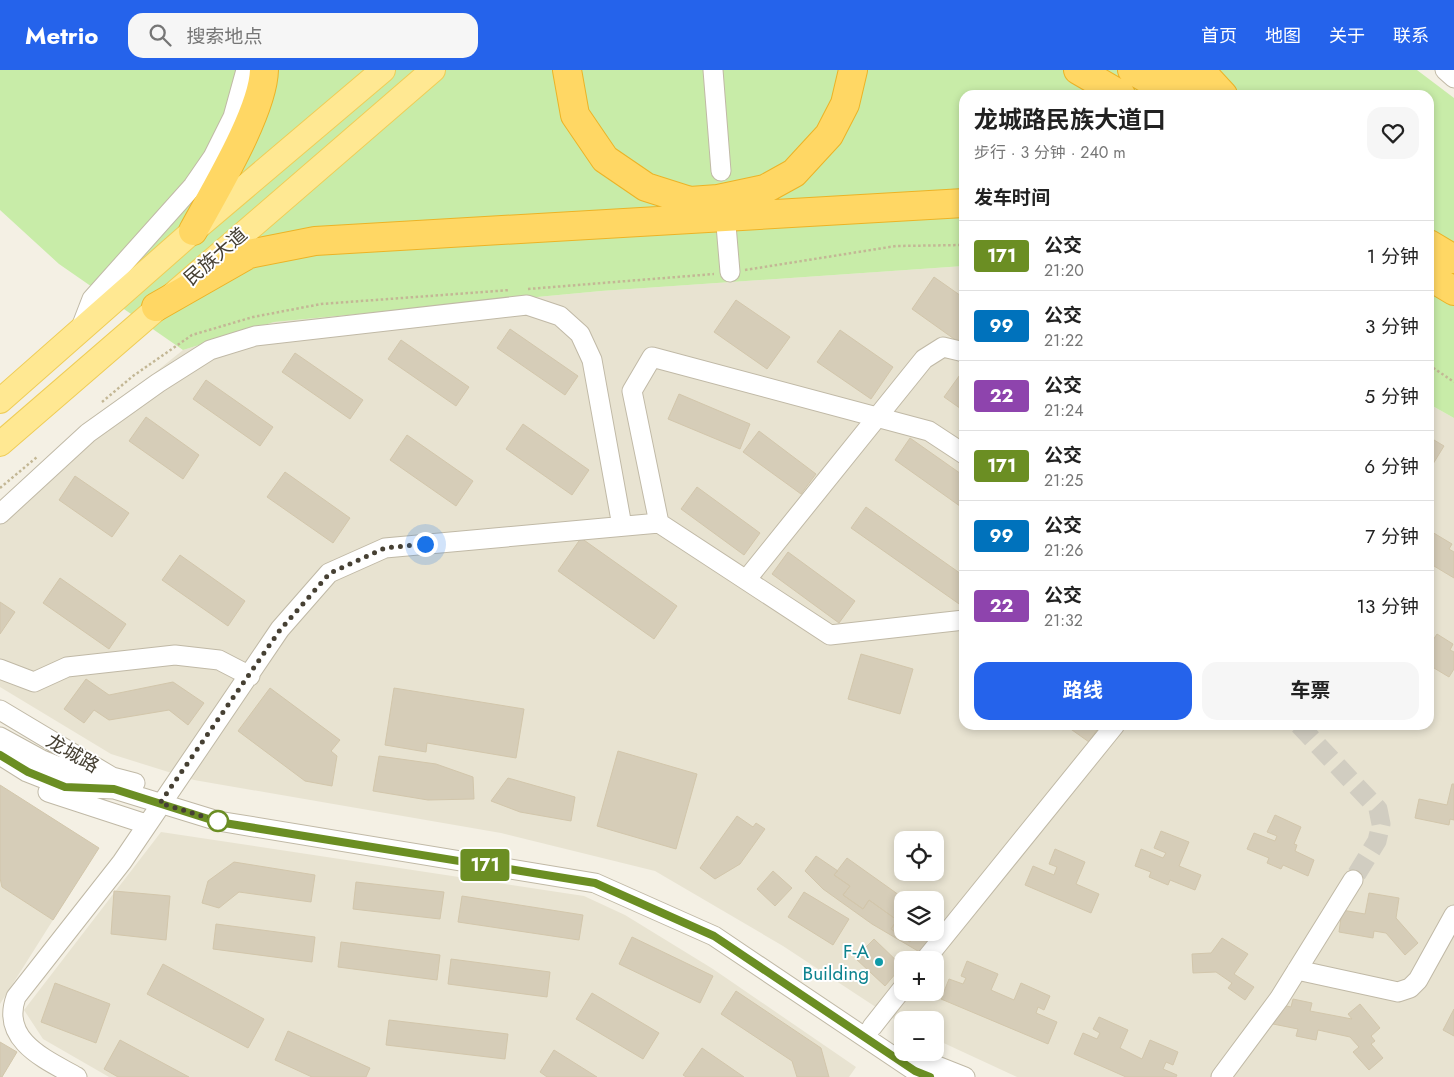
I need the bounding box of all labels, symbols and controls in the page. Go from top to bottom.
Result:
search box [128,13,478,58]
text: Metrio [25,18,98,53]
icon: search [146,21,174,49]
text: 搜索地点 [186,23,262,50]
text: 首页 [1201,23,1237,49]
text: 地图 [1265,23,1301,49]
text: 关于 [1329,23,1365,49]
text: 联系 [1393,23,1429,49]
text: 龙城路民族大道口 [974,102,1166,137]
button: heart [1367,107,1419,159]
text: 步行 · 3 分钟 · 240 m [974,141,1126,164]
text: 发车时间 [974,184,1050,211]
street label: 民族大道 [178,221,253,292]
text: 公交 [1044,232,1082,259]
text: 171 [987,243,1016,269]
text: 1 分钟 [1367,243,1419,270]
text: 21:20 [1044,259,1084,282]
text: 公交 [1044,302,1082,329]
text: 99 [989,313,1014,339]
text: 3 分钟 [1365,313,1419,340]
text: 21:22 [1044,329,1083,352]
text: 公交 [1044,372,1082,399]
text: 22 [990,383,1013,409]
text: 5 分钟 [1365,383,1419,410]
text: 21:24 [1044,399,1084,422]
text: 公交 [1044,442,1082,469]
text: 171 [987,453,1016,479]
text: 6 分钟 [1364,453,1419,480]
text: 21:25 [1044,469,1083,492]
text: 公交 [1044,512,1082,539]
text: 99 [989,523,1014,549]
text: 7 分钟 [1365,523,1419,550]
your location [413,532,438,557]
text: 21:26 [1044,539,1083,562]
text: 公交 [1044,582,1082,609]
text: 22 [990,593,1013,619]
text: 13 分钟 [1356,593,1419,620]
text: 21:32 [1044,609,1083,632]
button: 路线 [974,662,1192,720]
button: 车票 [1202,662,1419,720]
street label: 龙城路 [41,727,104,779]
unlabelled marker [207,810,229,832]
map controls [894,831,944,1061]
button: locate [894,831,944,881]
line badge: 171 [456,849,514,881]
text: 171 [470,852,500,878]
button: layers [894,891,944,941]
place label: F-A Building [803,938,869,987]
button: + [894,951,944,1001]
marker: F-A Building [873,956,885,968]
button: − [894,1011,944,1061]

